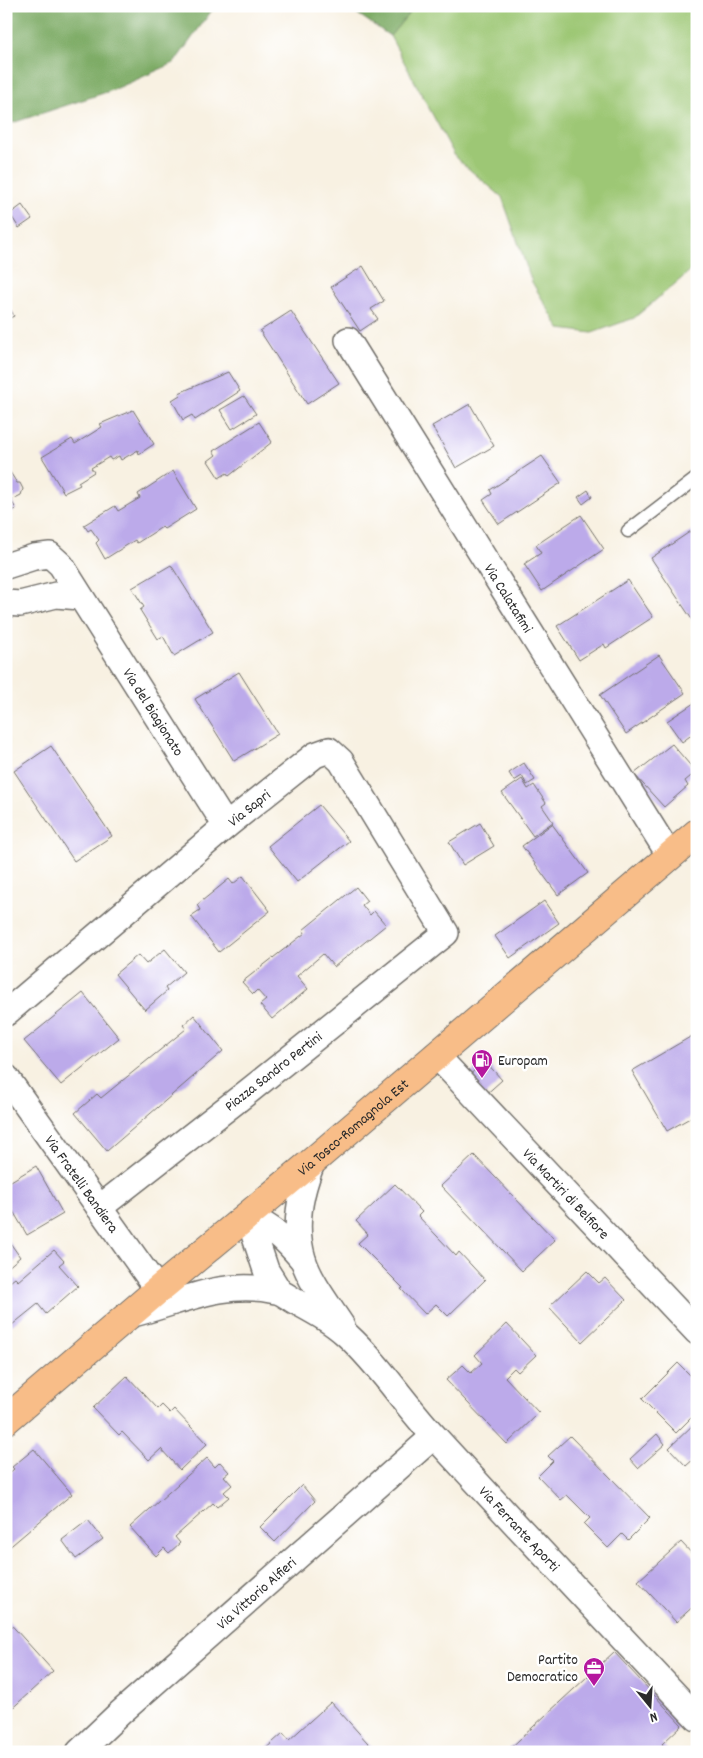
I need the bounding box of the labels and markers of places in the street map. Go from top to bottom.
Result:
fuel station icon: Europam [470,1048,494,1079]
place label: Europam [498,1051,548,1073]
place label: Partito Democratico [507,1650,578,1689]
office icon: Partito Democratico [582,1656,606,1687]

